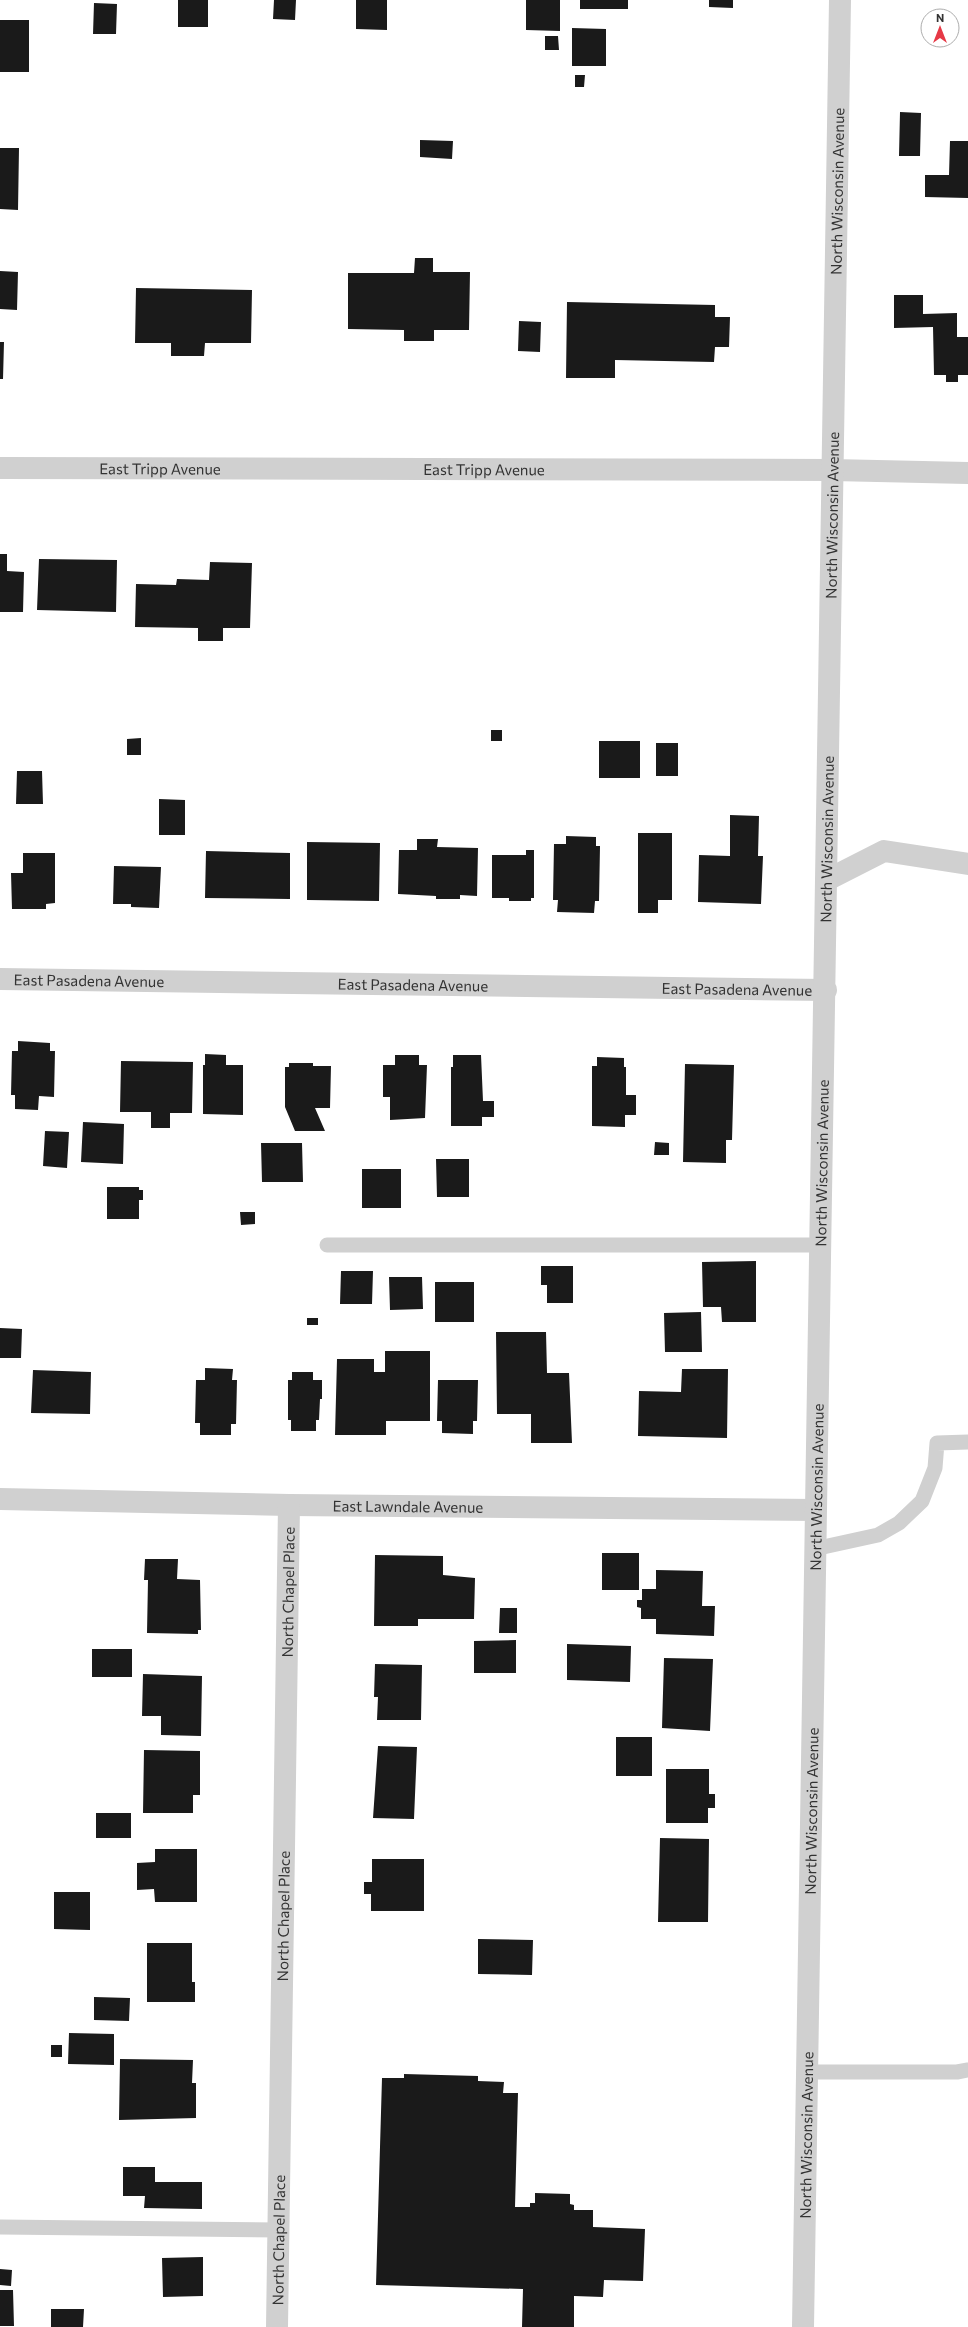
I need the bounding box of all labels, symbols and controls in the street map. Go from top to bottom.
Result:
north arrow [920,8,960,48]
text: N [936,11,944,24]
street label: North Wisconsin Avenue [827,107,847,275]
street label: North Wisconsin Avenue [821,431,842,599]
street label: East Tripp Avenue [99,459,221,478]
street label: East Tripp Avenue [423,460,545,478]
street label: North Wisconsin Avenue [816,755,837,923]
street label: East Pasadena Avenue [14,970,164,990]
street label: East Pasadena Avenue [338,974,488,995]
street label: East Pasadena Avenue [662,979,812,999]
street label: North Wisconsin Avenue [811,1079,832,1247]
street label: North Wisconsin Avenue [806,1403,827,1571]
street label: East Lawndale Avenue [332,1496,483,1516]
street label: North Chapel Place [278,1527,298,1657]
street label: North Wisconsin Avenue [801,1727,822,1895]
street label: North Chapel Place [273,1851,293,1981]
street label: North Wisconsin Avenue [796,2051,816,2219]
street label: North Chapel Place [268,2175,288,2305]

